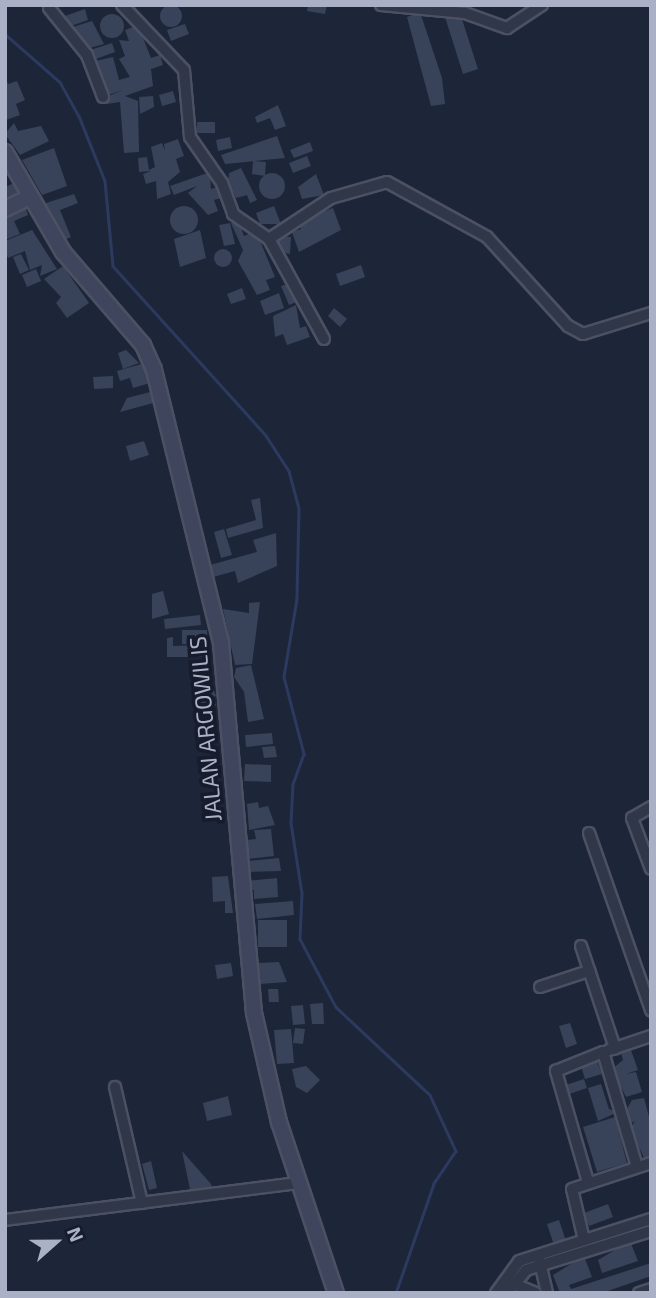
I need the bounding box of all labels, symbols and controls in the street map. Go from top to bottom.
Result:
street label: JALAN ARGOWILIS [183,635,227,823]
north arrow [21,1207,91,1277]
text: N [63,1224,89,1245]

